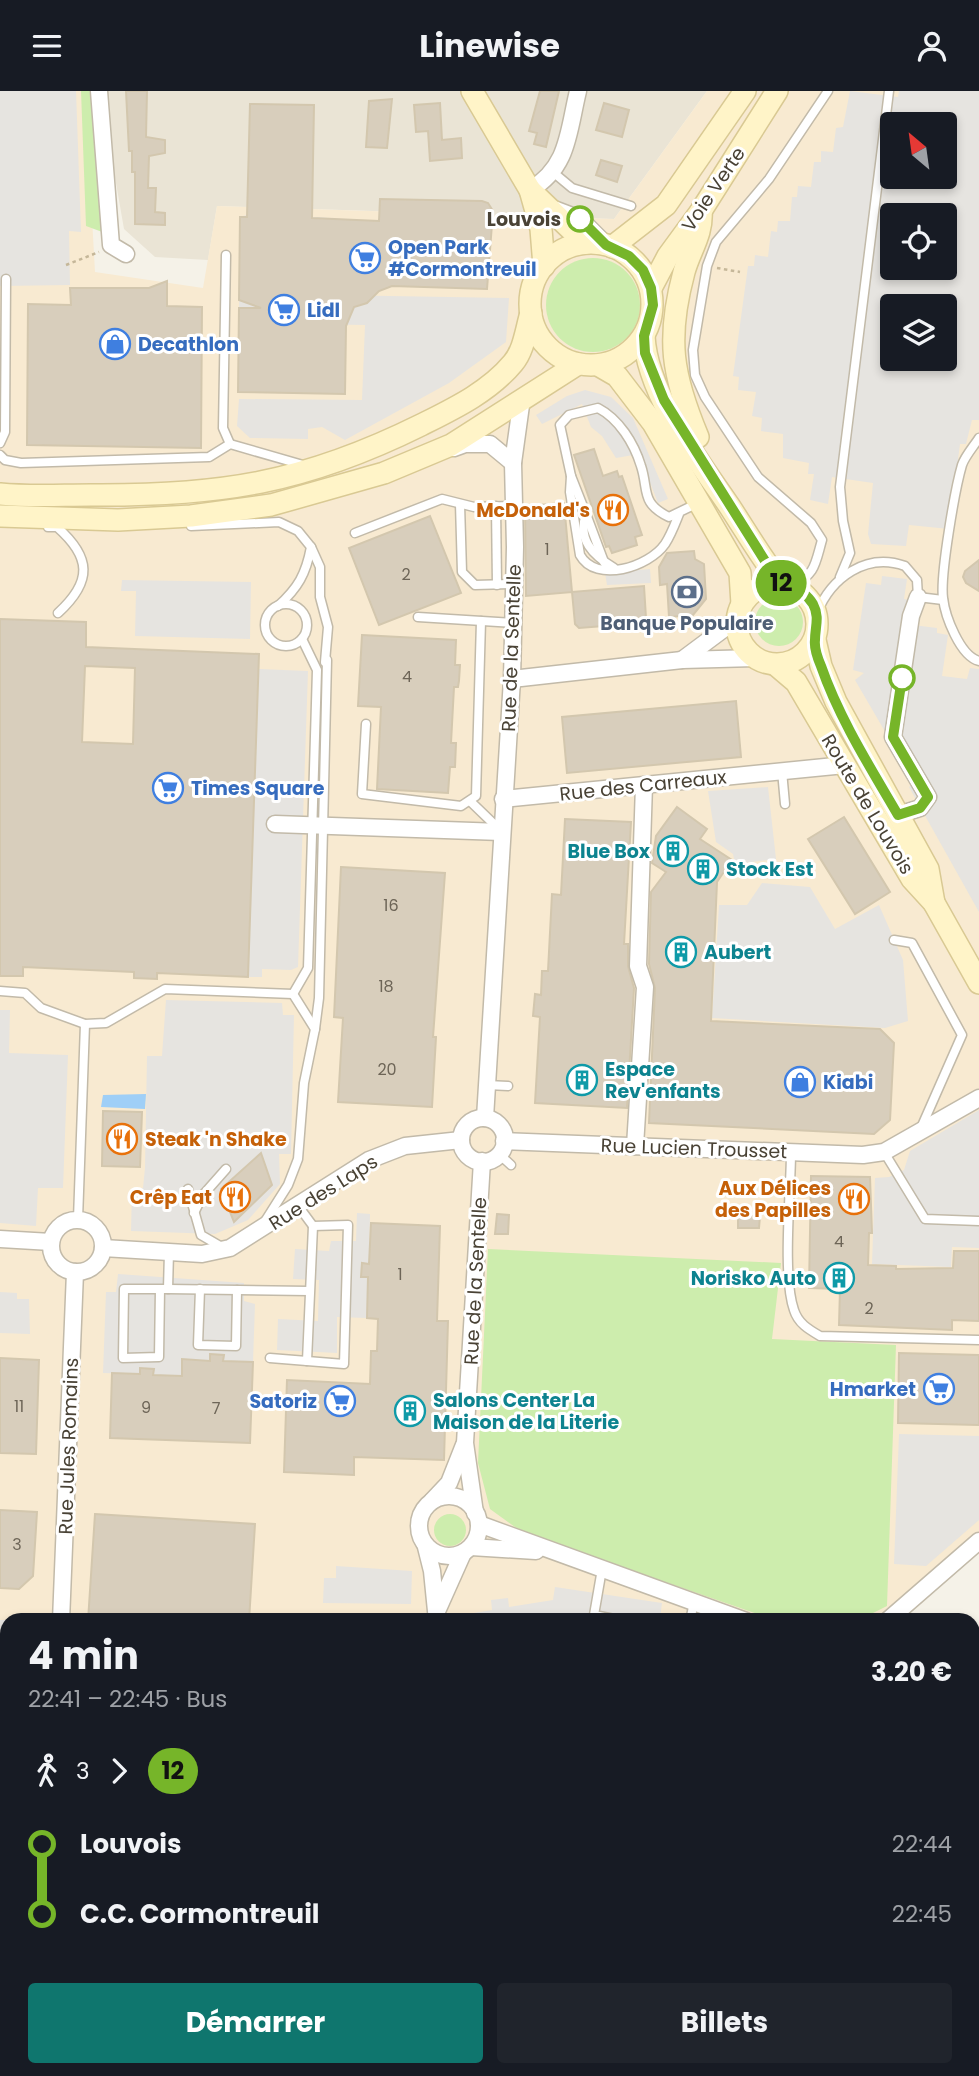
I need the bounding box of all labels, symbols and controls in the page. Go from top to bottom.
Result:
text: Linewise [419,23,560,68]
icon: menu [28,27,66,65]
icon: person [913,27,951,65]
north arrow [880,112,957,189]
map controls [880,112,957,371]
street label: Voie Verte [675,142,752,237]
button: locate [880,203,957,280]
place label: Louvois [487,206,561,233]
marker: Louvois [567,206,593,232]
place label: Open Park #Cormontreuil [388,234,537,283]
supermarket icon: Open Park #Cormontreuil [348,241,382,275]
supermarket icon: Lidl [267,293,301,327]
button: layers [880,294,957,371]
place label: Lidl [307,297,340,324]
shop icon: Decathlon [98,327,132,361]
place label: Decathlon [138,331,239,358]
restaurant icon: McDonald's [596,493,630,527]
place label: McDonald's [476,497,590,524]
house number: 1 [544,538,550,561]
line badge: 12 [750,560,812,606]
house number: 2 [401,563,411,586]
street label: Rue de la Sentelle [495,564,528,732]
text: 12 [770,566,792,599]
bank icon: Banque Populaire [670,575,704,609]
place label: Banque Populaire [600,610,774,637]
house number: 4 [402,665,412,688]
unlabelled marker [889,665,915,691]
street label: Route de Louvois [815,729,920,879]
street label: Rue des Carreaux [558,763,728,808]
supermarket icon: Times Square [151,771,185,805]
place label: Times Square [191,775,325,802]
building icon: Blue Box [656,834,690,868]
place label: Blue Box [568,838,651,865]
building icon: Stock Est [686,852,720,886]
place label: Stock Est [726,856,814,883]
house number: 16 [383,894,399,917]
building icon: Aubert [664,935,698,969]
place label: Aubert [704,939,772,966]
house number: 18 [378,975,394,998]
place label: Espace Rev'enfants [605,1056,721,1105]
house number: 20 [377,1058,397,1081]
building icon: Espace Rev'enfants [565,1063,599,1097]
shop icon: Kiabi [783,1065,817,1099]
place label: Kiabi [823,1069,873,1096]
restaurant icon: Steak 'n Shake [105,1122,139,1156]
place label: Steak 'n Shake [145,1126,287,1153]
street label: Rue Lucien Trousset [600,1132,788,1165]
street label: Rue des Laps [264,1148,383,1237]
place label: Aux Délices des Papilles [715,1175,831,1224]
restaurant icon: Crêp Eat [218,1180,252,1214]
restaurant icon: Aux Délices des Papilles [837,1182,871,1216]
place label: Crêp Eat [130,1184,212,1211]
street label: Rue de la Sentelle [458,1197,493,1366]
house number: 4 [834,1230,844,1253]
building icon: Norisko Auto [822,1261,856,1295]
house number: 1 [397,1263,403,1286]
place label: Norisko Auto [691,1265,816,1292]
house number: 2 [864,1297,874,1320]
street label: Rue Jules Romains [52,1357,85,1535]
supermarket icon: Hmarket [922,1372,956,1406]
place label: Hmarket [830,1376,916,1403]
supermarket icon: Satoriz [323,1384,357,1418]
place label: Salons Center La Maison de la Literie [433,1387,619,1436]
place label: Satoriz [249,1388,317,1415]
building icon: Salons Center La Maison de la Literie [393,1394,427,1428]
house number: 11 [14,1395,24,1418]
house number: 9 [141,1396,151,1419]
house number: 7 [212,1397,221,1420]
house number: 3 [12,1533,22,1556]
text: 4 min [28,1629,139,1682]
text: 3.20 € [871,1654,952,1690]
text: 22:41 – 22:45 · Bus [28,1683,227,1715]
icon: walk [28,1752,66,1790]
icon: forward [100,1752,138,1790]
text: 12 [162,1754,184,1787]
text: 3 [76,1755,90,1787]
text: Louvois [80,1826,182,1862]
text: 22:44 [892,1828,952,1860]
text: C.C. Cormontreuil [80,1896,320,1932]
text: 22:45 [892,1898,952,1930]
button: Démarrer [28,1983,483,2063]
button: Billets [497,1983,952,2063]

